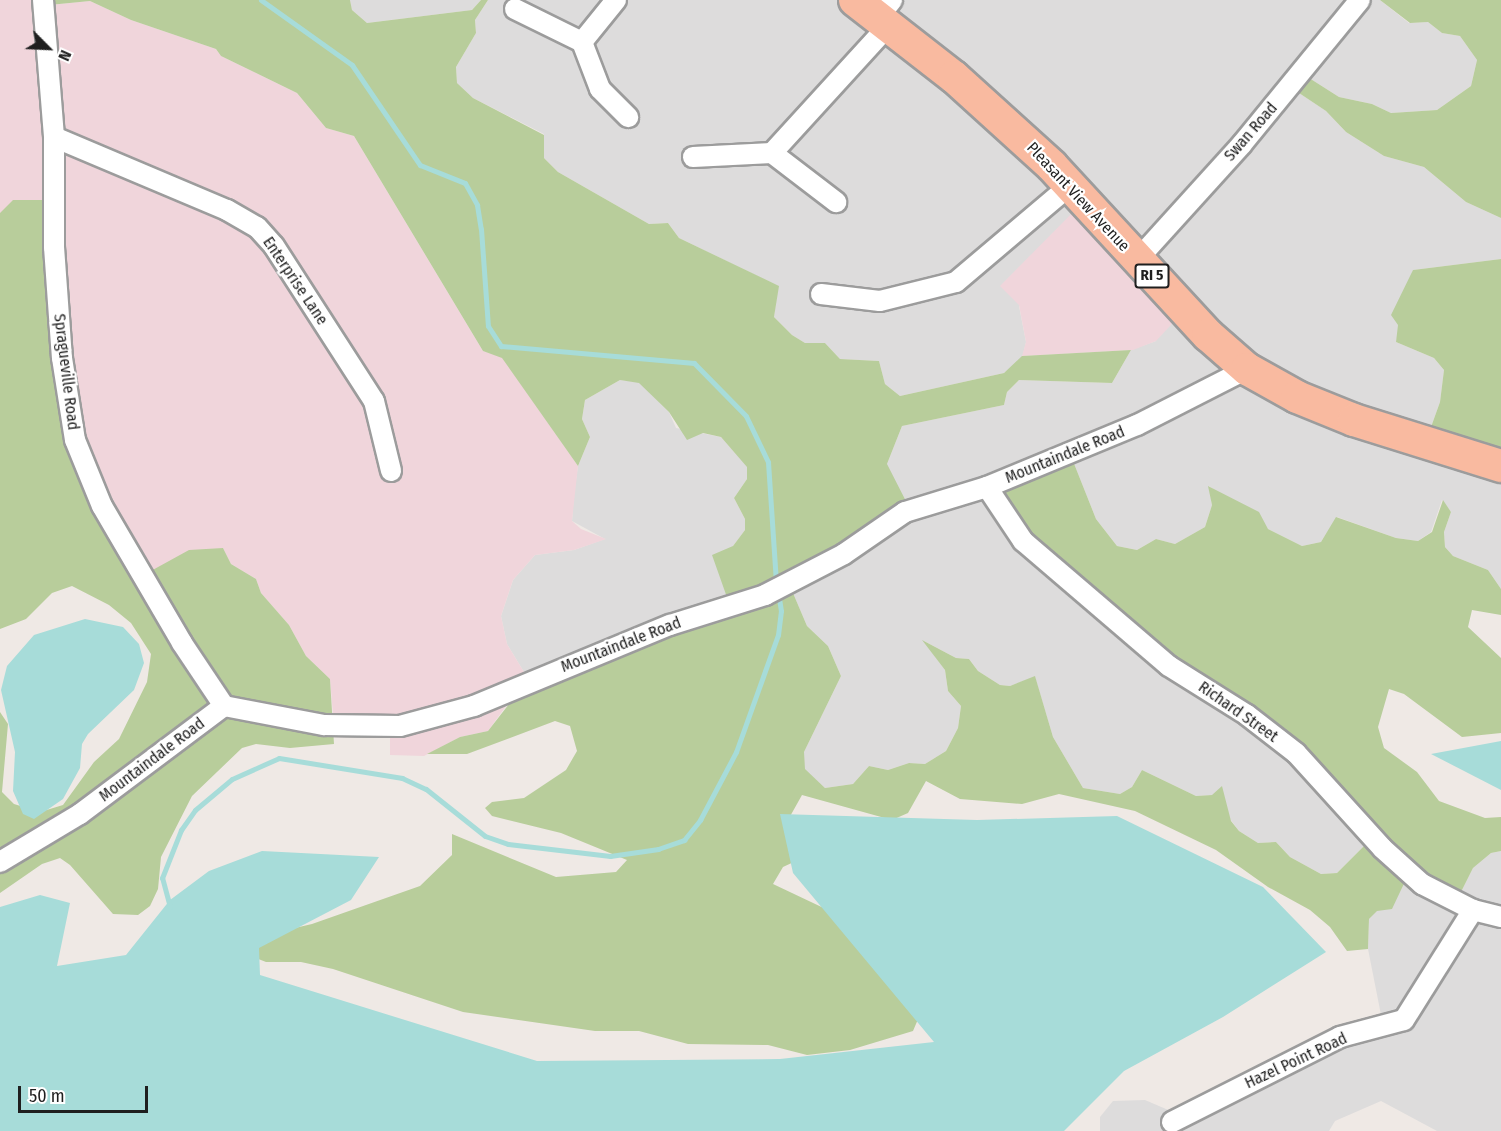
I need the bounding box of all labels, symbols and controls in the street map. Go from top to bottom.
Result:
north arrow [18,18,78,78]
text: N [54,47,76,64]
street label: Swan Road [1220,99,1282,165]
street label: Pleasant View Avenue [1022,138,1134,256]
street label: Enterprise Lane [259,233,331,329]
road number: RI 5 [1134,264,1170,288]
street label: Spragueville Road [49,313,83,431]
street label: Mountaindale Road [1002,422,1128,488]
street label: Mountaindale Road [558,613,684,677]
street label: Richard Street [1195,678,1281,746]
street label: Mountaindale Road [95,714,209,806]
street label: Hazel Point Road [1242,1029,1350,1093]
scale bar [21,1074,152,1112]
text: 50 m [29,1085,65,1107]

